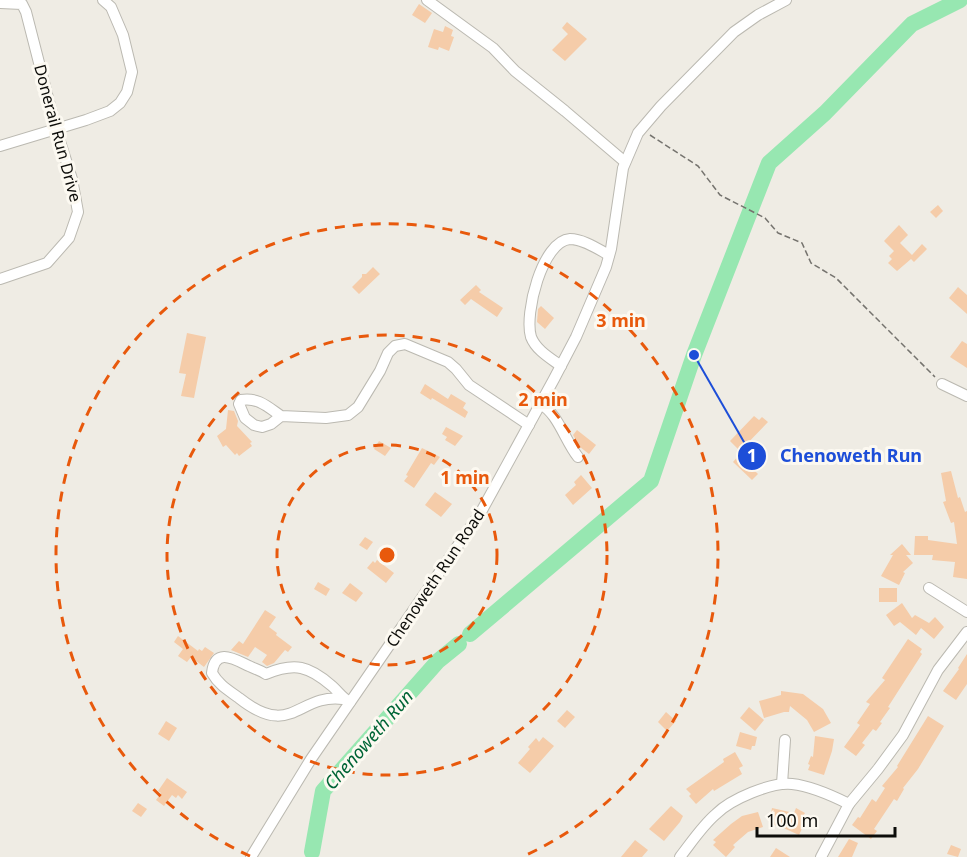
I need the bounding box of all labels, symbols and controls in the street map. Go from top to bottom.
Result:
street label: Donerail Run Drive [29,62,87,204]
text: 3 min [596,308,646,332]
text: 2 min [518,387,568,411]
callout: Chenoweth Run [737,438,934,474]
text: 1 [747,443,757,467]
text: Chenoweth Run [780,443,922,467]
text: 1 min [440,465,490,489]
street label: Chenoweth Run Road [381,505,489,651]
centre of rings [377,545,397,565]
water label: Chenoweth Run [318,685,418,794]
scale bar [757,800,895,838]
text: 100 m [766,808,818,832]

